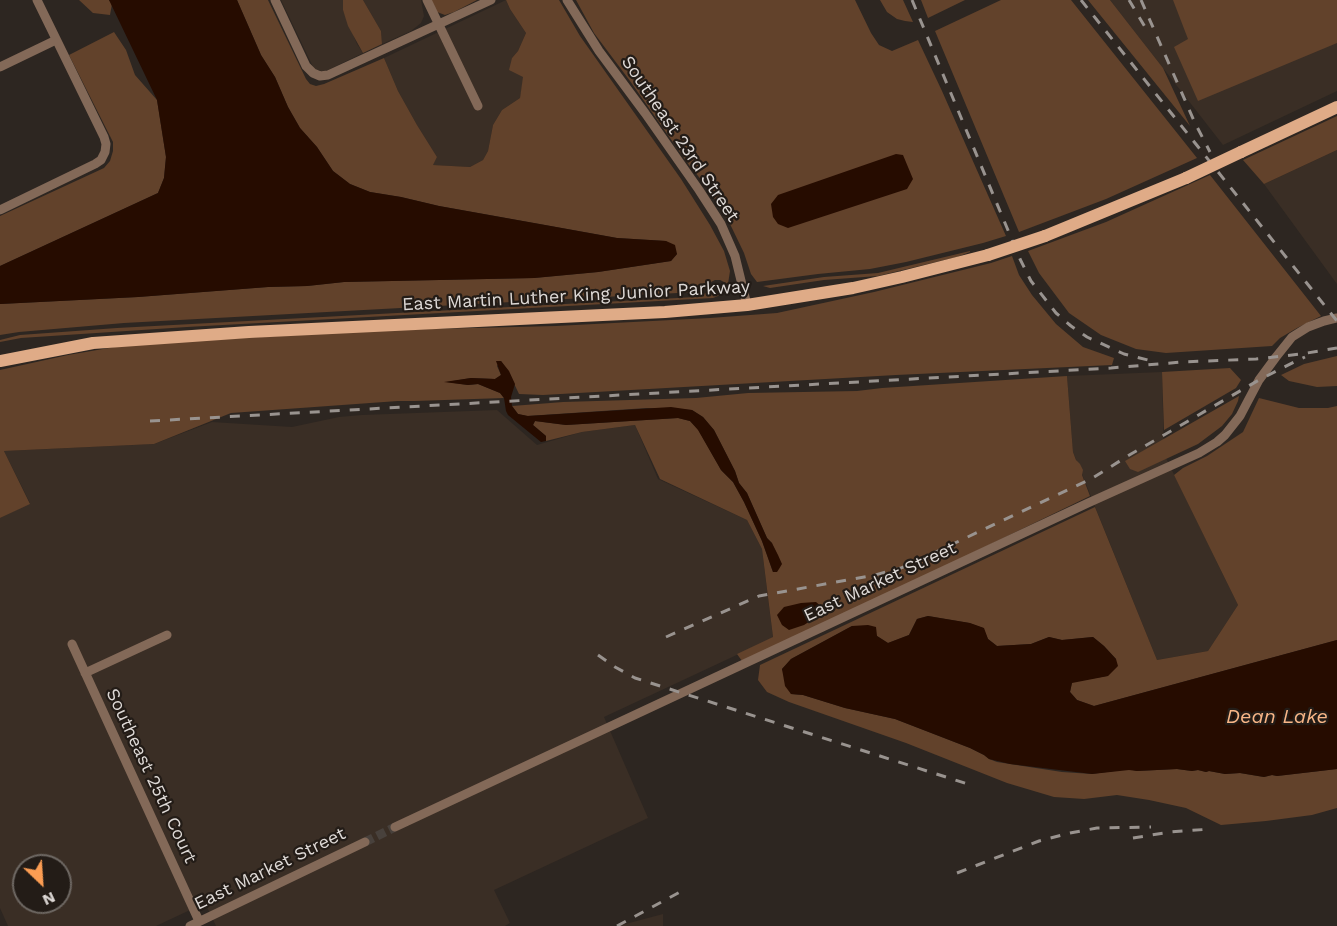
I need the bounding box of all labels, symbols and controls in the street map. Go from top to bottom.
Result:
street label: Southeast 23rd Street [616,52,744,226]
street label: East Martin Luther King Junior Parkway [402,276,750,316]
street label: East Market Street [800,537,960,627]
street label: Southeast 25th Court [101,685,201,867]
water label: Dean Lake [1226,705,1328,729]
street label: East Market Street [191,823,349,915]
north arrow [12,854,72,914]
text: N [40,888,58,910]

